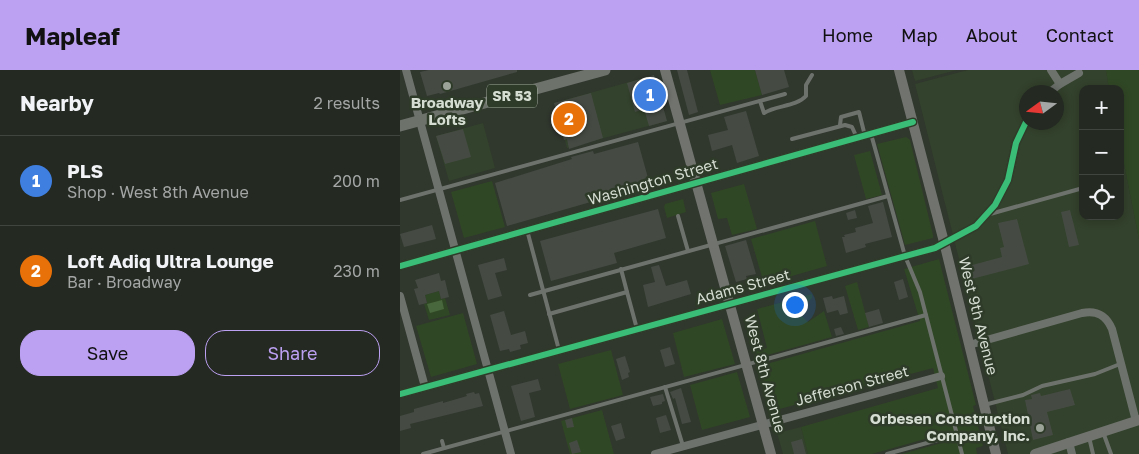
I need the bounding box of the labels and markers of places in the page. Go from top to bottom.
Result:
pin: 1 [634,76,666,114]
marker: Broadway Lofts [441,80,453,92]
place label: Broadway Lofts [411,93,483,128]
pin: 2 [553,100,585,138]
place label: Orbesen Construction Company, Inc. [870,409,1030,444]
marker: Orbesen Construction Company, Inc. [1034,422,1046,434]

